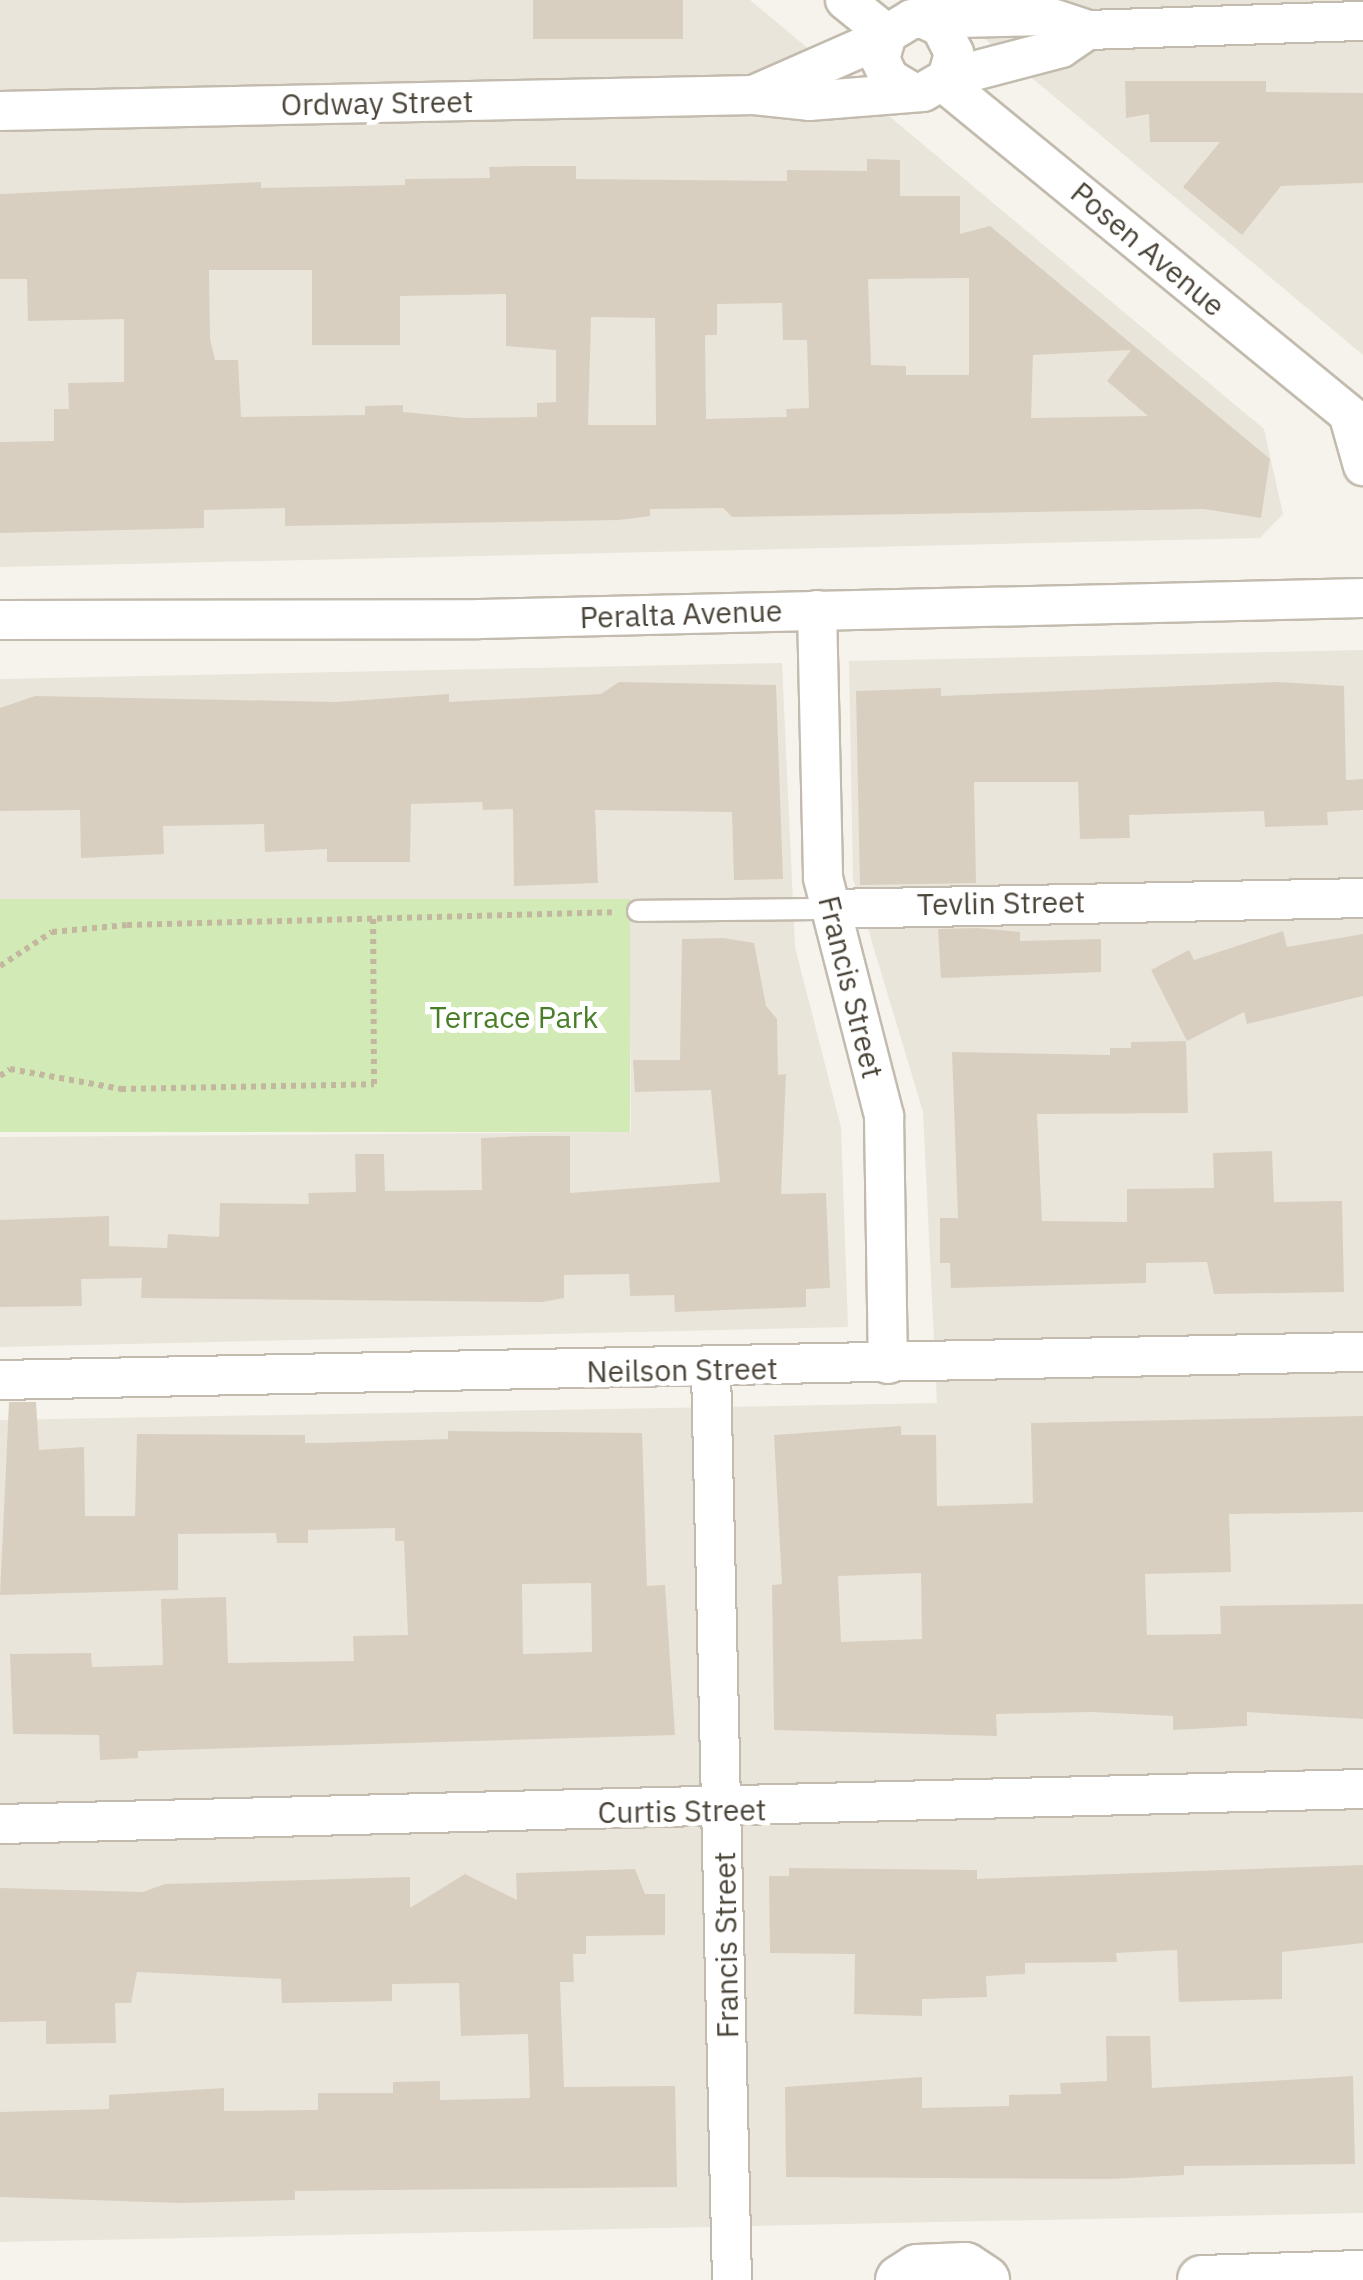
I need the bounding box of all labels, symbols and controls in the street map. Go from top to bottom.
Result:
street label: Ordway Street [280,83,474,123]
street label: Posen Avenue [1064,174,1232,324]
street label: Peralta Avenue [579,592,783,636]
street label: Tevlin Street [917,884,1085,922]
street label: Francis Street [811,892,891,1082]
park label: Terrace Park [430,999,598,1035]
street label: Neilson Street [586,1350,778,1390]
street label: Curtis Street [597,1792,767,1830]
street label: Francis Street [706,1851,746,2039]

